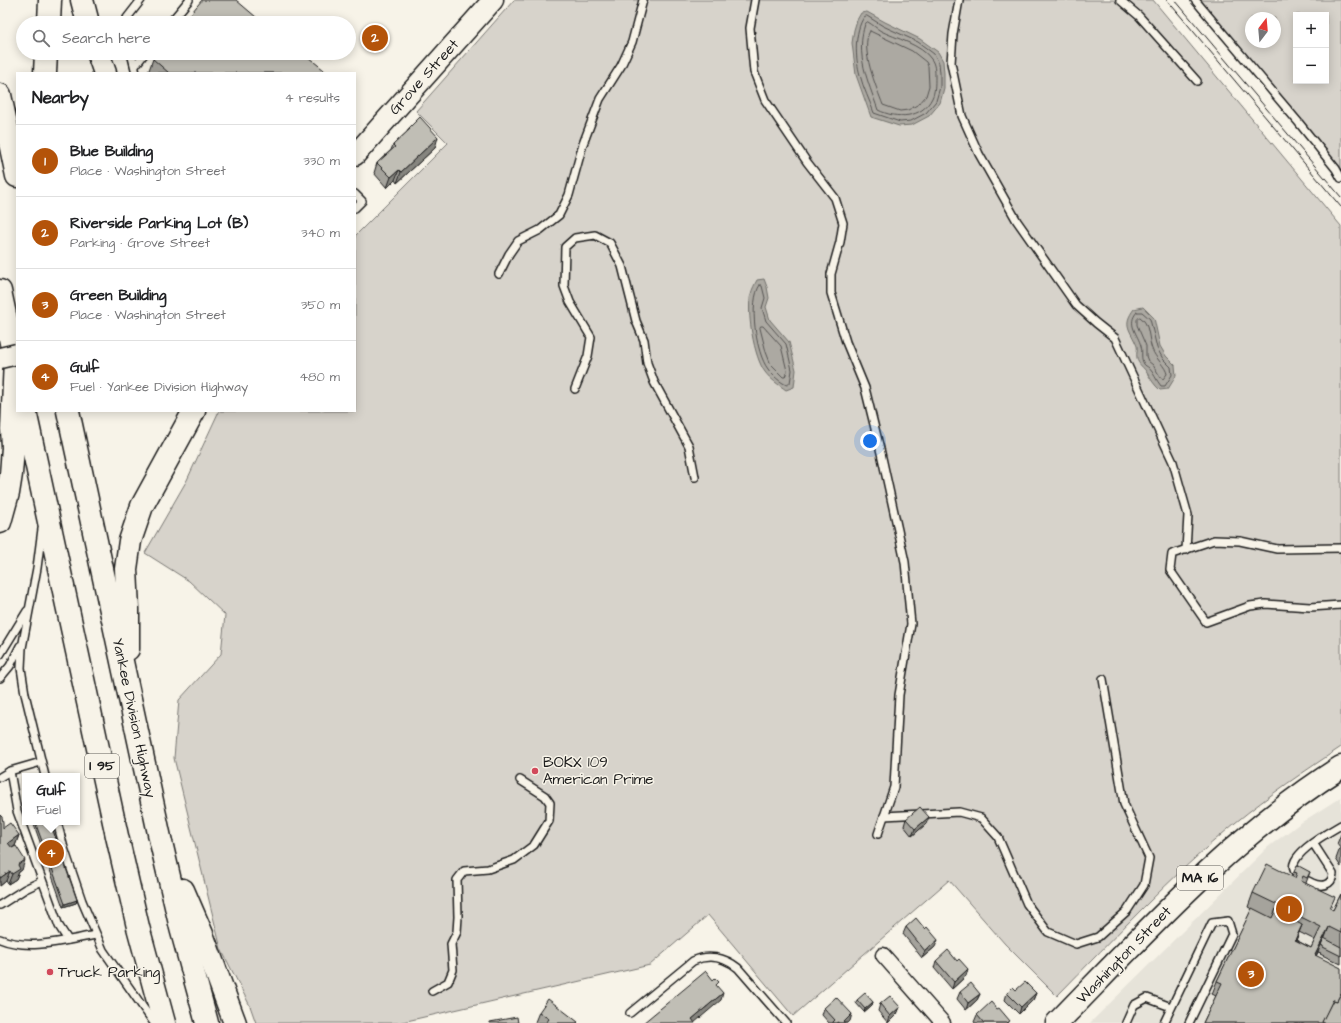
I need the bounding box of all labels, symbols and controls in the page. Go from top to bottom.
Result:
north arrow [1245,12,1281,48]
map controls [1293,12,1329,84]
button: + [1293,12,1329,48]
search box [16,16,356,60]
pin: 2 [362,23,388,53]
icon: search [30,27,52,49]
text: Search here [62,28,151,49]
street label: Grove Street [384,35,464,119]
button: − [1293,48,1329,84]
text: Nearby [32,86,89,110]
text: 4 results [285,89,340,107]
text: Blue Building [70,141,153,162]
text: 1 [44,152,46,170]
text: 330 m [303,152,340,170]
text: Place · Washington Street [70,162,226,180]
text: Riverside Parking Lot (B) [70,213,248,234]
text: 2 [41,224,49,242]
text: 340 m [301,224,340,242]
text: Parking · Grove Street [70,234,210,252]
text: Green Building [70,285,167,306]
text: 3 [42,296,48,314]
text: 350 m [301,296,340,314]
text: Place · Washington Street [70,306,226,324]
text: Gulf [70,357,99,378]
text: 4 [41,368,49,386]
text: 480 m [299,368,340,386]
text: Fuel · Yankee Division Highway [70,378,248,396]
your location [860,431,880,451]
street label: Yankee Division Highway [106,636,161,800]
place label: BOKX 109 American Prime [543,752,653,790]
road number: I 95 [85,754,119,778]
marker: BOKX 109 American Prime [530,766,540,776]
popup [22,773,80,825]
text: Gulf [36,780,66,801]
text: Fuel [36,801,61,819]
pin: 4 [38,838,64,868]
road number: MA 16 [1177,866,1223,890]
pin: 1 [1276,894,1302,924]
street label: Washington Street [1072,901,1177,1009]
pin: 3 [1238,959,1264,989]
place label: Truck Parking [58,962,160,984]
marker: Truck Parking [45,967,55,977]

